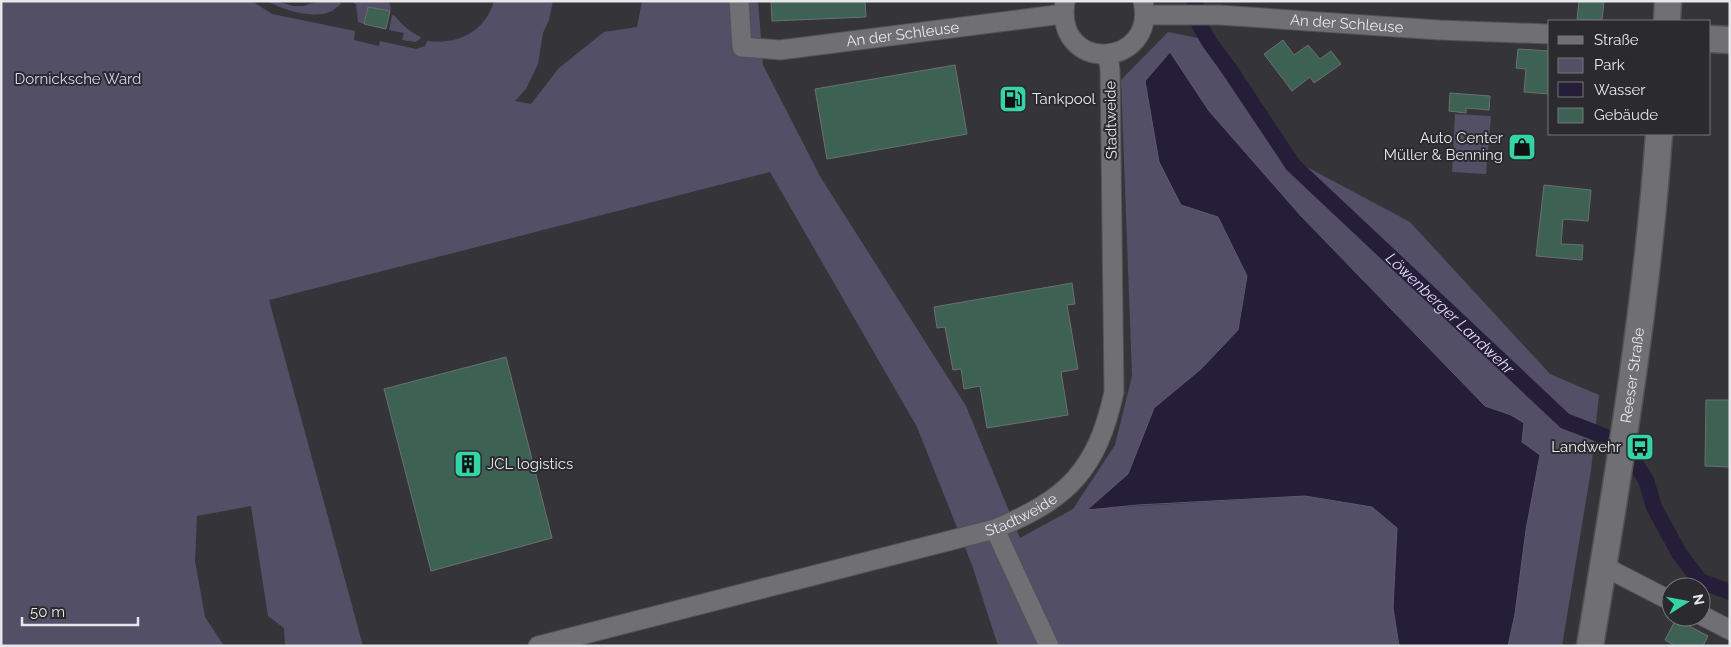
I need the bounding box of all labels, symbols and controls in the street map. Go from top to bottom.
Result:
street label: An der Schleuse [1289,11,1404,37]
street label: An der Schleuse [845,18,960,50]
legend [1548,20,1711,135]
text: Straße [1594,31,1639,49]
text: Park [1594,56,1625,74]
park label: Dornicksche Ward [15,70,141,88]
street label: Stadtweide [1101,80,1121,159]
text: Wasser [1594,81,1646,99]
fuel station icon: Tankpool [998,84,1028,114]
place label: Tankpool [1032,90,1097,108]
text: Gebäude [1594,106,1658,124]
place label: Auto Center Müller & Benning [1384,129,1504,164]
shop icon: Auto Center Müller & Benning [1507,132,1537,162]
water label: Löwenberger Landwehr [1382,248,1519,378]
street label: Reeser Straße [1617,326,1648,424]
bus stop icon: Landwehr [1625,432,1655,462]
place label: Landwehr [1551,438,1622,456]
building icon: JCL logistics [453,449,483,479]
place label: JCL logistics [487,455,573,473]
street label: Stadtweide [983,489,1061,540]
north arrow [1661,577,1711,627]
text: N [1690,593,1708,606]
scale bar [22,594,139,626]
text: 50 m [30,603,65,621]

